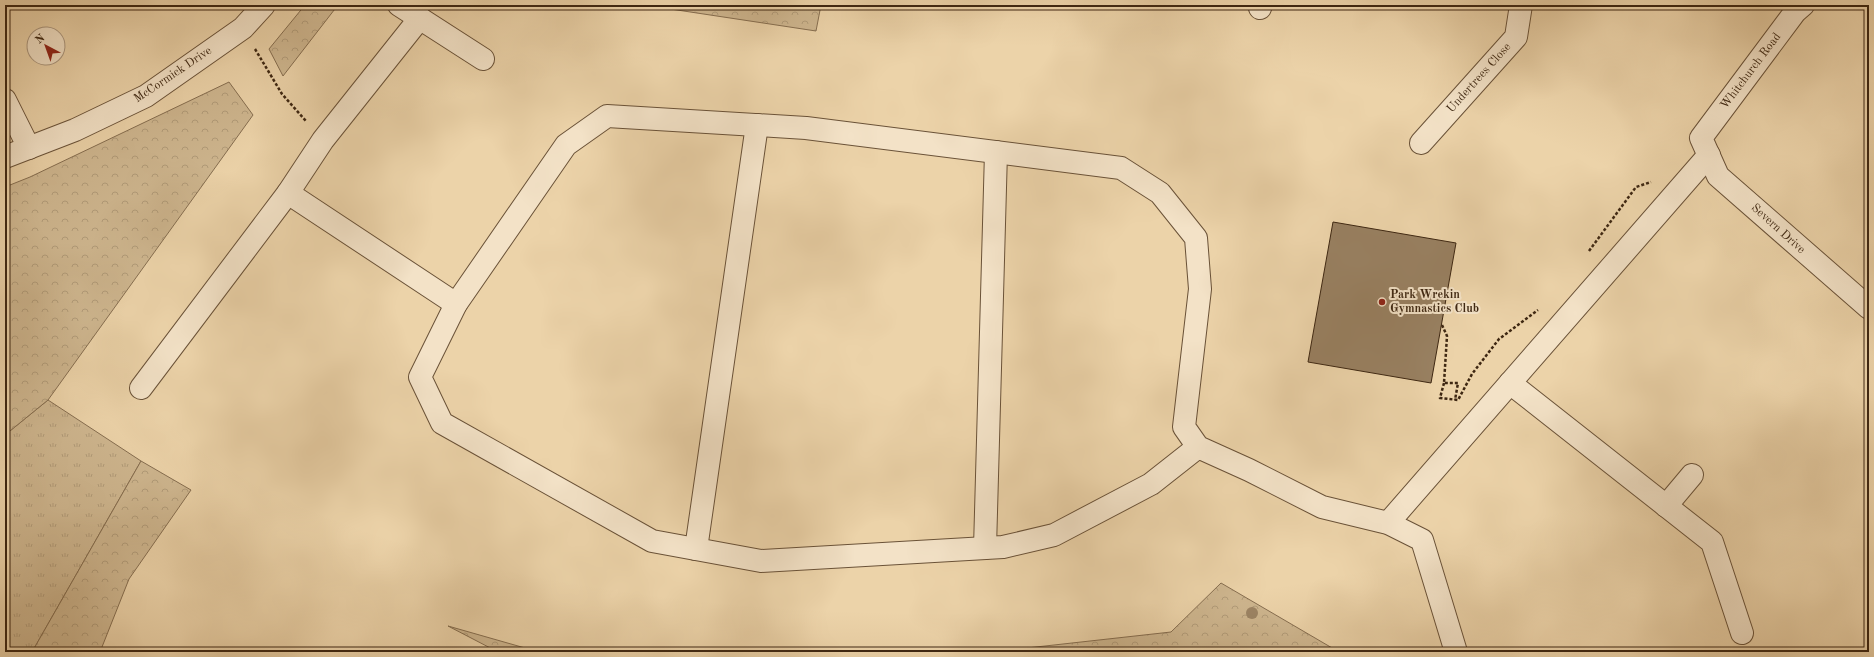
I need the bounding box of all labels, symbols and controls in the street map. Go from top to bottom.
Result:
north arrow [26,26,66,66]
street label: Whitchurch Road [1719,31,1783,111]
text: N [34,32,48,46]
street label: Undertrees Close [1445,40,1514,115]
street label: McCormick Drive [132,44,214,105]
street label: Severn Drive [1749,202,1808,256]
place label: Park Wrekin Gymnastics Club [1390,289,1479,315]
marker: Park Wrekin Gymnastics Club [1377,297,1387,307]

